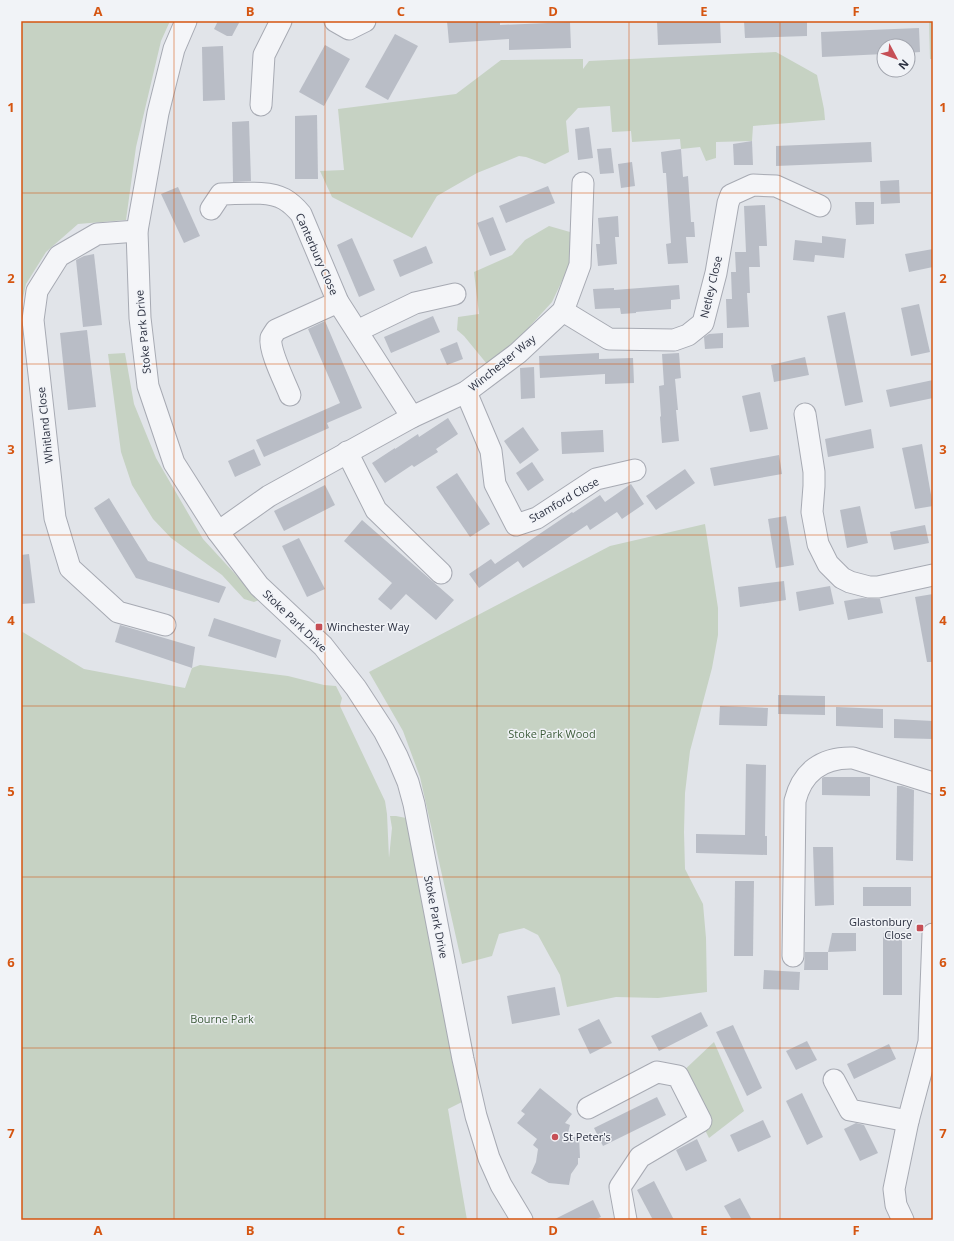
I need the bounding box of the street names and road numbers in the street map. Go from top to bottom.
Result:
street label: Canterbury Close [293,210,342,297]
street label: Netley Close [696,254,725,319]
street label: Stoke Park Drive [131,289,154,375]
street label: Winchester Way [465,331,539,394]
street label: Whitland Close [33,386,56,464]
street label: Stamford Close [526,473,601,526]
street label: Stoke Park Drive [260,586,331,655]
street label: Stoke Park Drive [421,874,452,960]

